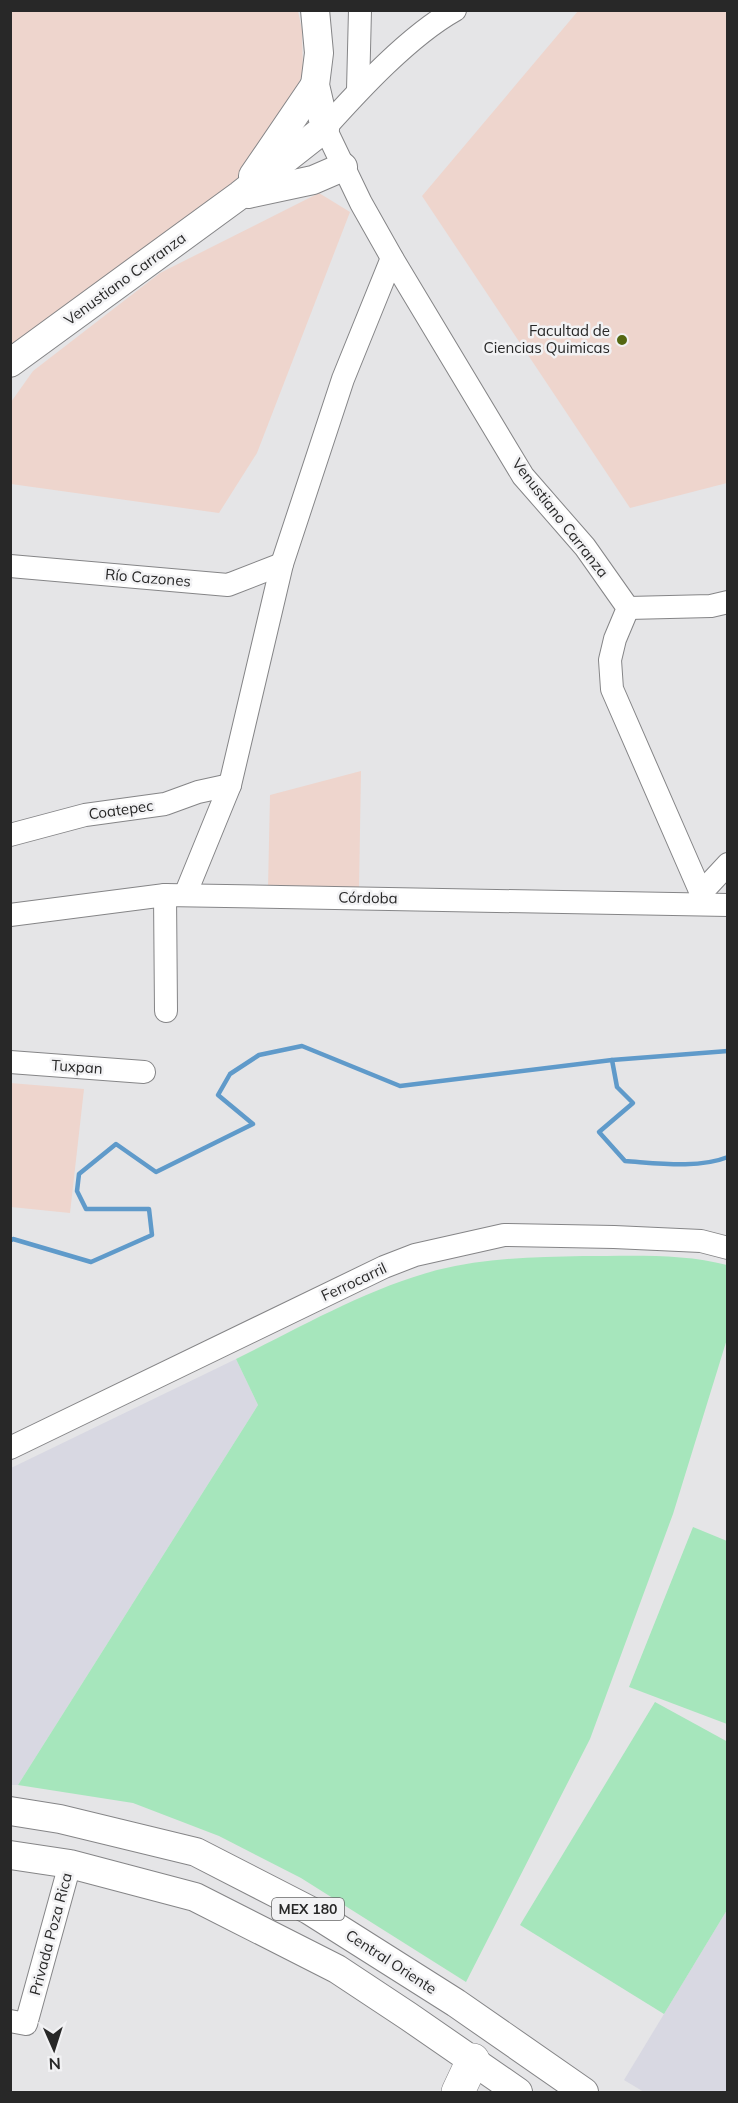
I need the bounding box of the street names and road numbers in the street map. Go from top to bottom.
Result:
street label: Venustiano Carranza [60,228,189,329]
street label: Venustiano Carranza [508,454,613,581]
street label: Río Cazones [104,564,192,591]
street label: Coatepec [87,796,155,823]
street label: Córdoba [338,887,398,908]
street label: Tuxpan [51,1055,103,1078]
street label: Ferrocarril [318,1258,390,1305]
street label: Privada Poza Rica [25,1870,76,1997]
road number: MEX 180 [272,1898,344,1920]
street label: Central Oriente [342,1925,440,1998]

